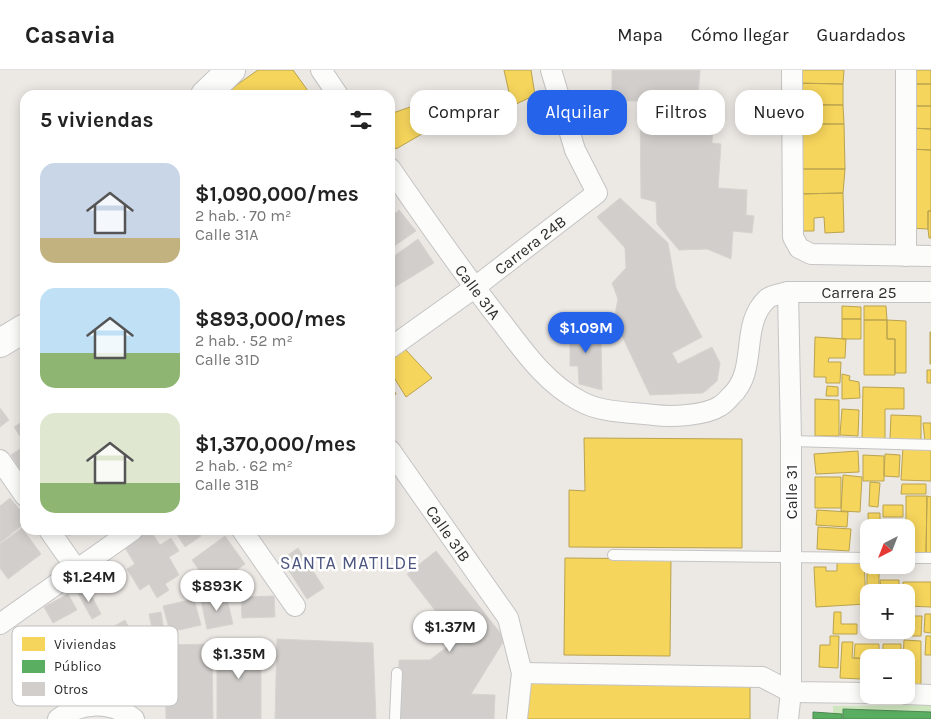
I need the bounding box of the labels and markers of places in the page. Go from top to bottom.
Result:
pin: $1.09M [545,312,627,354]
pin: $1.24M [48,560,130,603]
pin: $893K [182,570,252,612]
pin: $1.37M [409,610,491,653]
pin: $1.35M [198,638,280,680]

